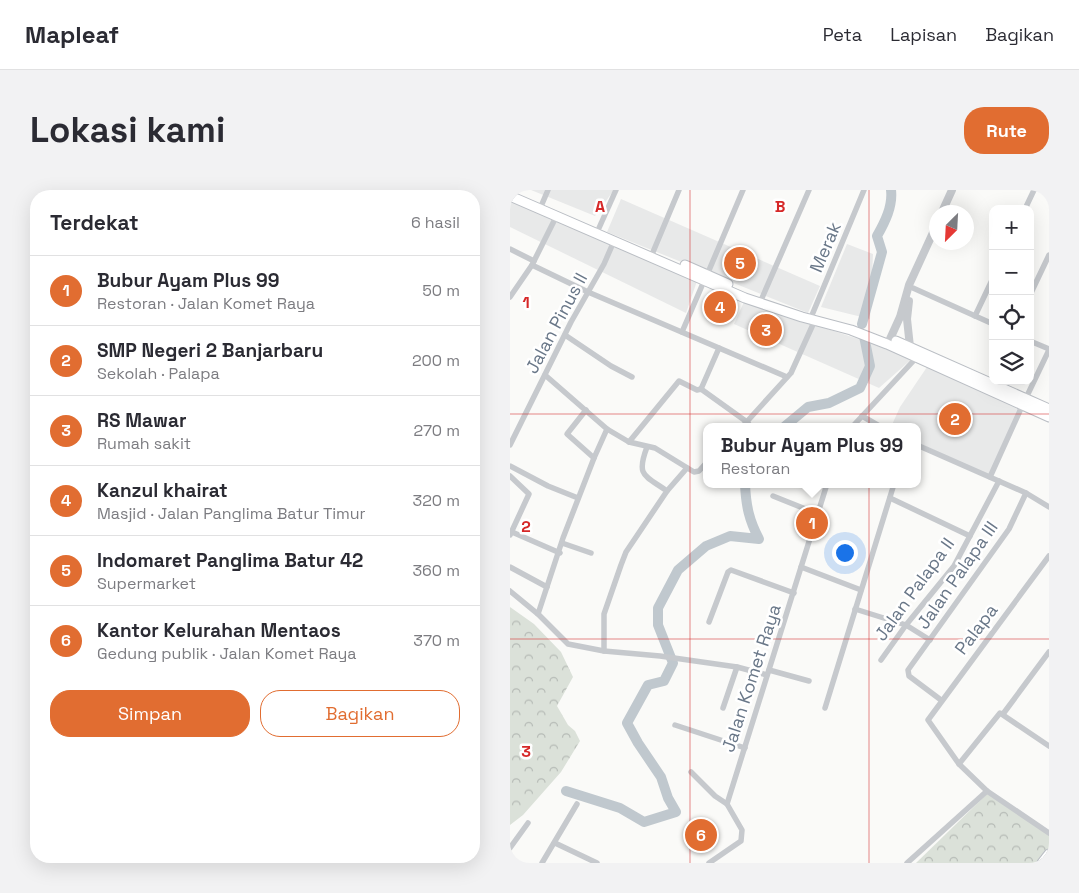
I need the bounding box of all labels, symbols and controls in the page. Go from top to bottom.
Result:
text: Mapleaf [25,19,119,50]
text: Peta [823,23,862,46]
text: Lapisan [890,23,957,46]
text: Bagikan [985,23,1054,46]
button: Rute [964,107,1049,154]
text: Lokasi kami [30,108,225,152]
text: A [595,196,605,217]
text: B [775,196,785,217]
north arrow [929,205,974,250]
map controls [989,205,1034,385]
button: + [989,205,1034,250]
text: Terdekat [50,209,139,236]
text: 6 hasil [411,212,460,233]
street label: Merak [804,218,846,276]
pin: 5 [724,244,756,282]
button: − [989,250,1034,295]
text: Bubur Ayam Plus 99 [97,268,280,293]
street label: Jalan Pinus II [520,269,592,377]
text: 1 [62,280,70,301]
text: 50 m [422,280,460,301]
pin: 4 [704,288,736,326]
text: 1 [522,292,530,313]
text: Restoran · Jalan Komet Raya [97,293,315,314]
button: locate [989,295,1034,340]
pin: 3 [750,311,782,349]
text: SMP Negeri 2 Banjarbaru [97,338,323,363]
button: layers [989,340,1034,385]
text: 2 [61,350,71,371]
text: 200 m [412,350,460,371]
text: Sekolah · Palapa [97,363,220,384]
pin: 2 [939,400,971,438]
text: RS Mawar [97,408,186,433]
text: 3 [61,420,71,441]
text: 270 m [413,420,460,441]
popup [703,423,921,488]
text: Rumah sakit [97,433,191,454]
text: Bubur Ayam Plus 99 [721,433,903,458]
text: Restoran [721,458,790,479]
text: Kanzul khairat [97,478,228,503]
text: 4 [61,490,71,511]
text: 320 m [413,490,460,511]
text: Masjid · Jalan Panglima Batur Timur [97,503,366,524]
pin: 1 [796,504,828,542]
text: 2 [521,516,531,537]
street label: Jalan Palapa III [912,517,1002,633]
street label: Jalan Palapa II [869,533,959,645]
your location [832,540,858,566]
text: Indomaret Panglima Batur 42 [97,548,363,573]
text: 5 [61,560,71,581]
text: 360 m [412,560,460,581]
text: Supermarket [97,573,196,594]
street label: Palapa [950,599,1002,659]
street label: Jalan Komet Raya [716,601,786,755]
text: Kantor Kelurahan Mentaos [97,618,341,643]
text: 6 [61,630,71,651]
text: 370 m [413,630,460,651]
text: Gedung publik · Jalan Komet Raya [97,643,357,664]
button: Simpan [50,690,250,737]
button: Bagikan [260,690,460,737]
text: 3 [521,741,531,762]
pin: 6 [685,816,717,854]

